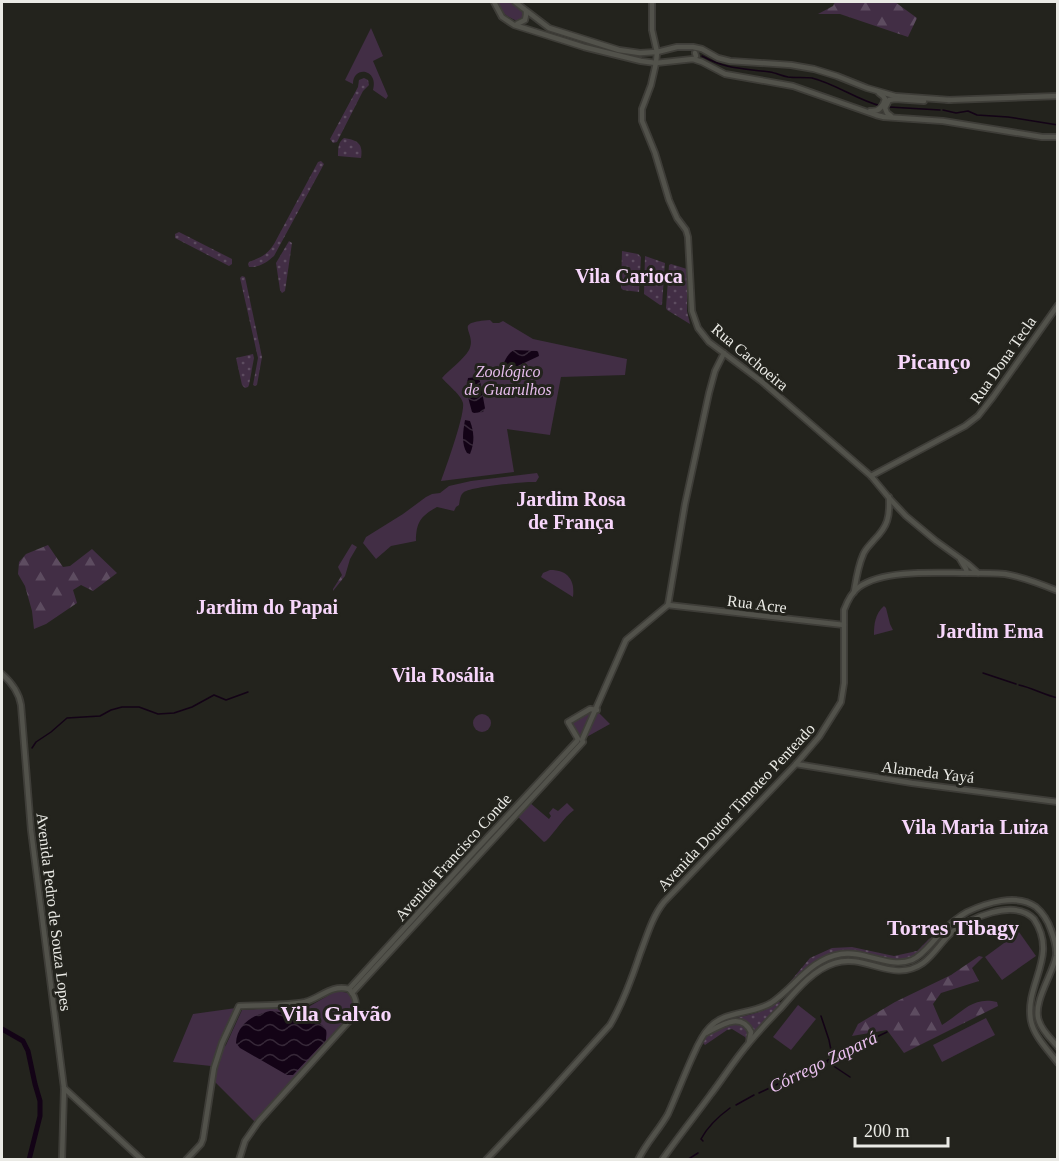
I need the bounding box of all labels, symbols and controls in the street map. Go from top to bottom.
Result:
district label: Vila Carioca [575,265,683,287]
street label: Rua Dona Tecla [967,313,1039,407]
street label: Rua Cachoeira [708,320,792,394]
district label: Picanço [897,349,971,374]
park label: Zoológico de Guarulhos [464,363,552,398]
district label: Jardim Rosa de França [516,488,626,534]
street label: Rua Acre [726,592,788,616]
district label: Jardim do Papai [196,596,339,619]
district label: Jardim Ema [936,620,1044,642]
district label: Vila Rosália [391,664,495,686]
street label: Avenida Doutor Timoteo Penteado [654,720,818,894]
street label: Alameda Yayá [881,758,975,787]
street label: Avenida Francisco Conde [391,790,515,924]
street label: Avenida Pedro de Souza Lopes [32,812,75,1012]
district label: Vila Maria Luiza [901,816,1049,838]
district label: Torres Tibagy [887,915,1019,940]
district label: Vila Galvão [280,1001,392,1026]
water label: Córrego Zapará [766,1027,880,1097]
scale bar [855,1110,948,1148]
text: 200 m [864,1121,910,1141]

